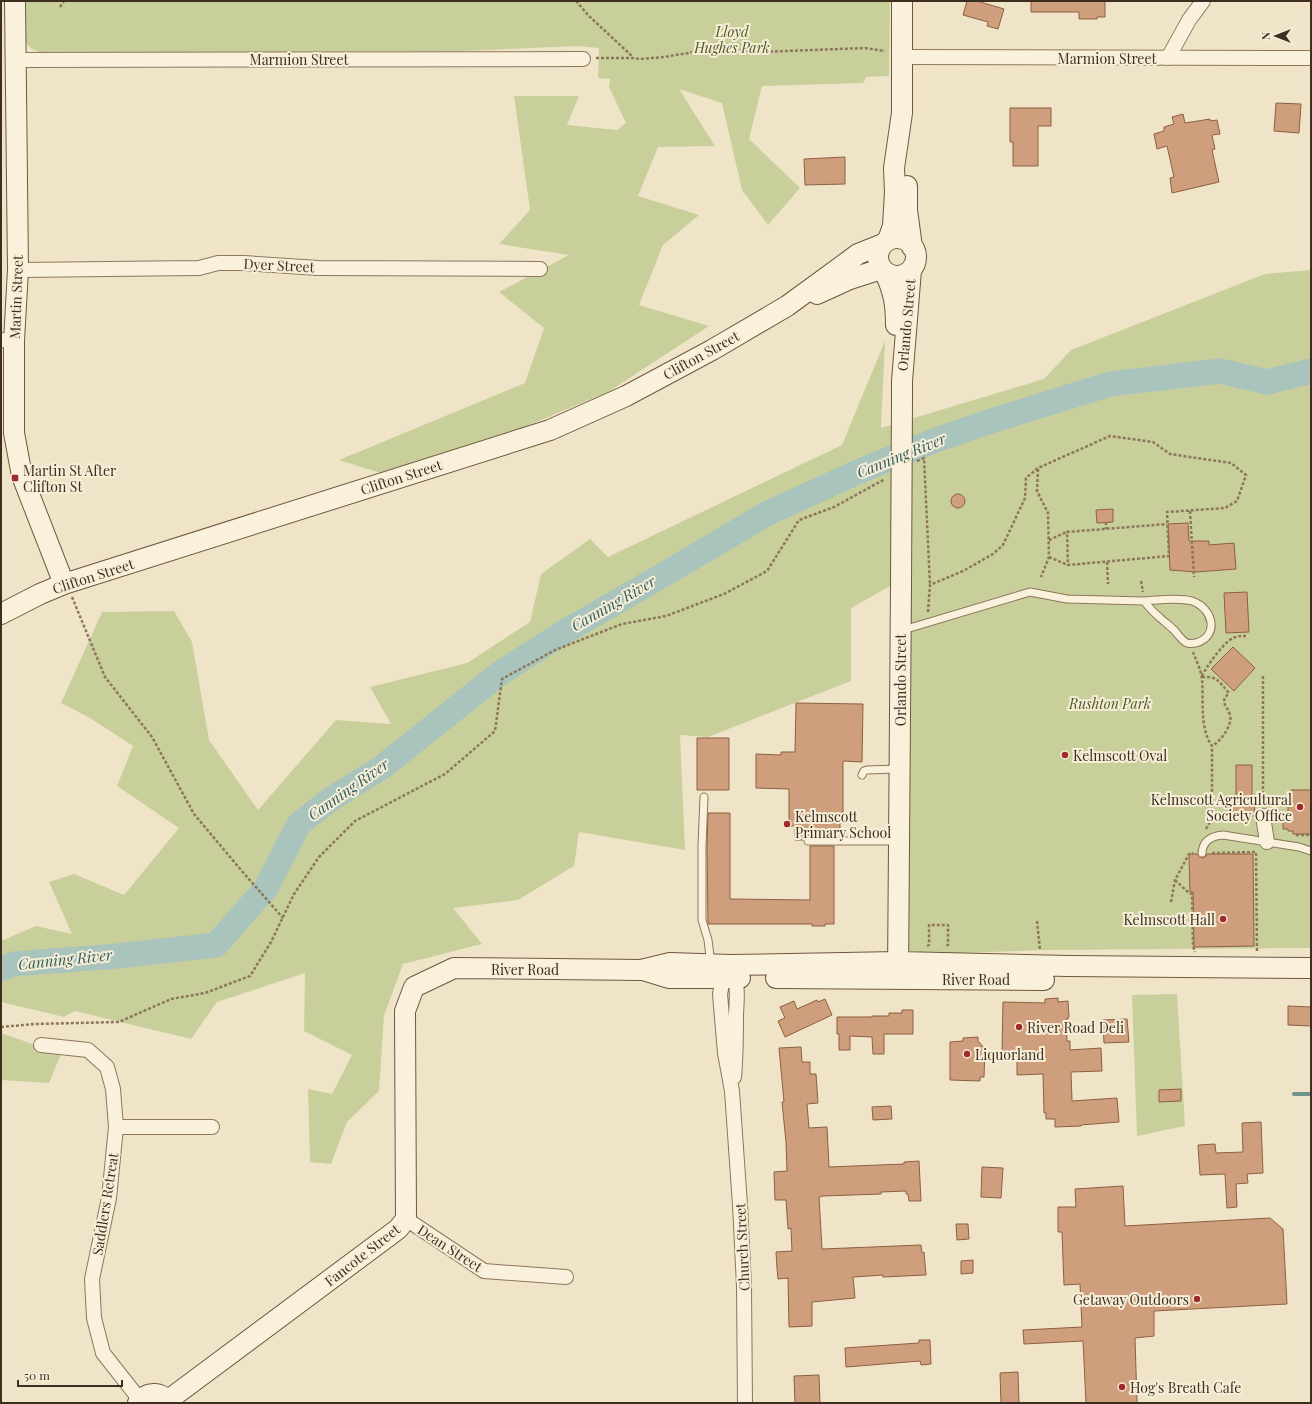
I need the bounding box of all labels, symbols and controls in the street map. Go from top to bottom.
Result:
north arrow [1256,16,1296,56]
park label: Lloyd Hughes Park [693,22,770,57]
text: N [1258,32,1273,40]
street label: Marmion Street [1058,49,1158,68]
street label: Marmion Street [250,50,350,69]
street label: Martin Street [5,254,27,339]
street label: Dyer Street [243,254,316,276]
street label: Orlando Street [893,277,920,372]
street label: Clifton Street [659,326,743,384]
water label: Canning River [854,428,949,482]
street label: Clifton Street [358,455,445,499]
place label: Martin St After Clifton St [23,461,117,496]
marker: Martin St After Clifton St [10,473,20,483]
street label: Clifton Street [50,554,137,598]
water label: Canning River [567,570,659,635]
street label: Orlando Street [891,633,910,726]
park label: Rushton Park [1068,694,1151,713]
place label: Kelmscott Oval [1073,746,1167,765]
marker: Kelmscott Oval [1060,750,1070,760]
water label: Canning River [304,753,393,824]
place label: Kelmscott Agricultural Society Office [1151,790,1292,825]
marker: Kelmscott Agricultural Society Office [1295,802,1305,812]
place label: Kelmscott Primary School [795,807,891,842]
marker: Kelmscott Primary School [782,819,792,829]
place label: Kelmscott Hall [1123,910,1215,929]
marker: Kelmscott Hall [1218,914,1228,924]
water label: Canning River [17,944,114,974]
street label: River Road [491,960,559,979]
street label: River Road [942,970,1010,989]
place label: River Road Deli [1027,1018,1124,1037]
marker: River Road Deli [1014,1022,1024,1032]
place label: Liquorland [975,1045,1044,1064]
marker: Liquorland [962,1049,972,1059]
street label: Saddlers Retreat [87,1150,123,1257]
street label: Church Street [730,1201,754,1291]
street label: Fancote Street [320,1219,404,1290]
street label: Dean Street [414,1220,487,1277]
place label: Getaway Outdoors [1073,1290,1189,1309]
marker: Getaway Outdoors [1192,1294,1202,1304]
scale bar [18,1362,122,1388]
text: 50 m [24,1367,50,1383]
place label: Hog's Breath Cafe [1130,1378,1241,1397]
marker: Hog's Breath Cafe [1117,1382,1127,1392]

